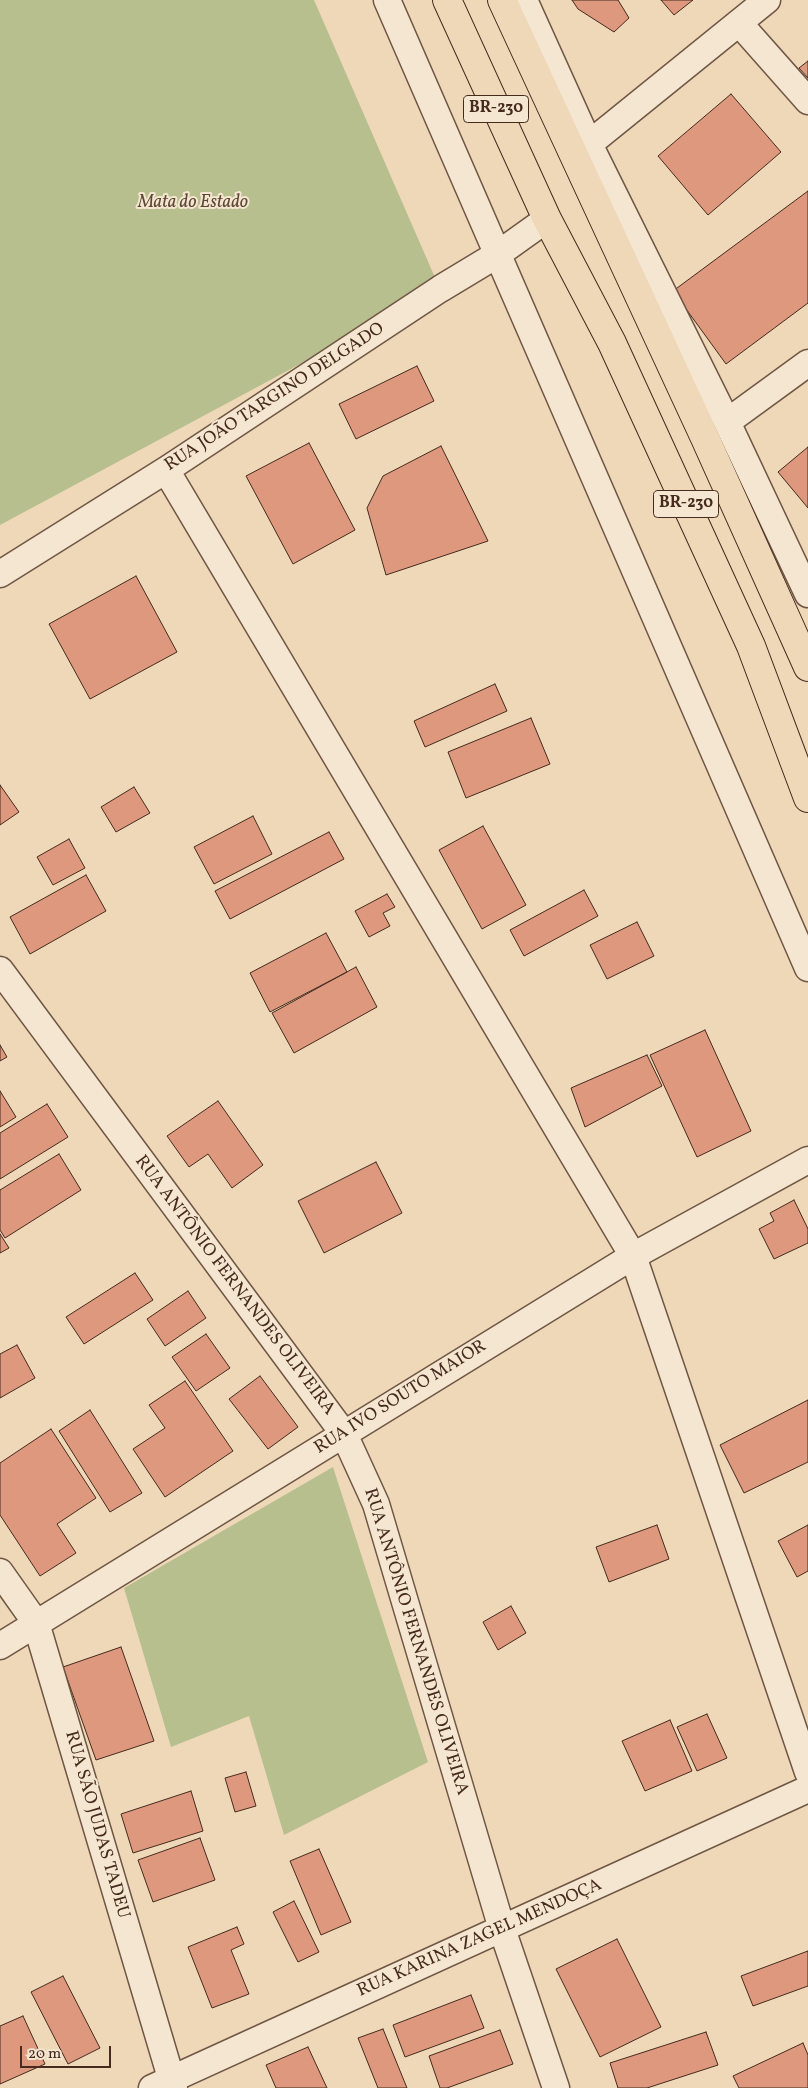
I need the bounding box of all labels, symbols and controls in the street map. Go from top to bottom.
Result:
road number: BR-230 [464,96,528,122]
park label: Mata do Estado [138,193,248,215]
street label: RUA JOÃO TARGINO DELGADO [161,319,389,477]
road number: BR-230 [654,490,718,518]
street label: RUA ANTÔNIO FERNANDES OLIVEIRA [129,1152,339,1420]
street label: RUA IVO SOUTO MAIOR [311,1336,491,1460]
street label: RUA ANTÔNIO FERNANDES OLIVEIRA [358,1486,472,1798]
street label: RUA SÃO JUDAS TADEU [59,1729,133,1921]
street label: RUA KARINA ZAGEL MENDOÇA [354,1875,606,2003]
scale bar [22,2036,114,2068]
text: 20 m [28,2044,61,2065]

